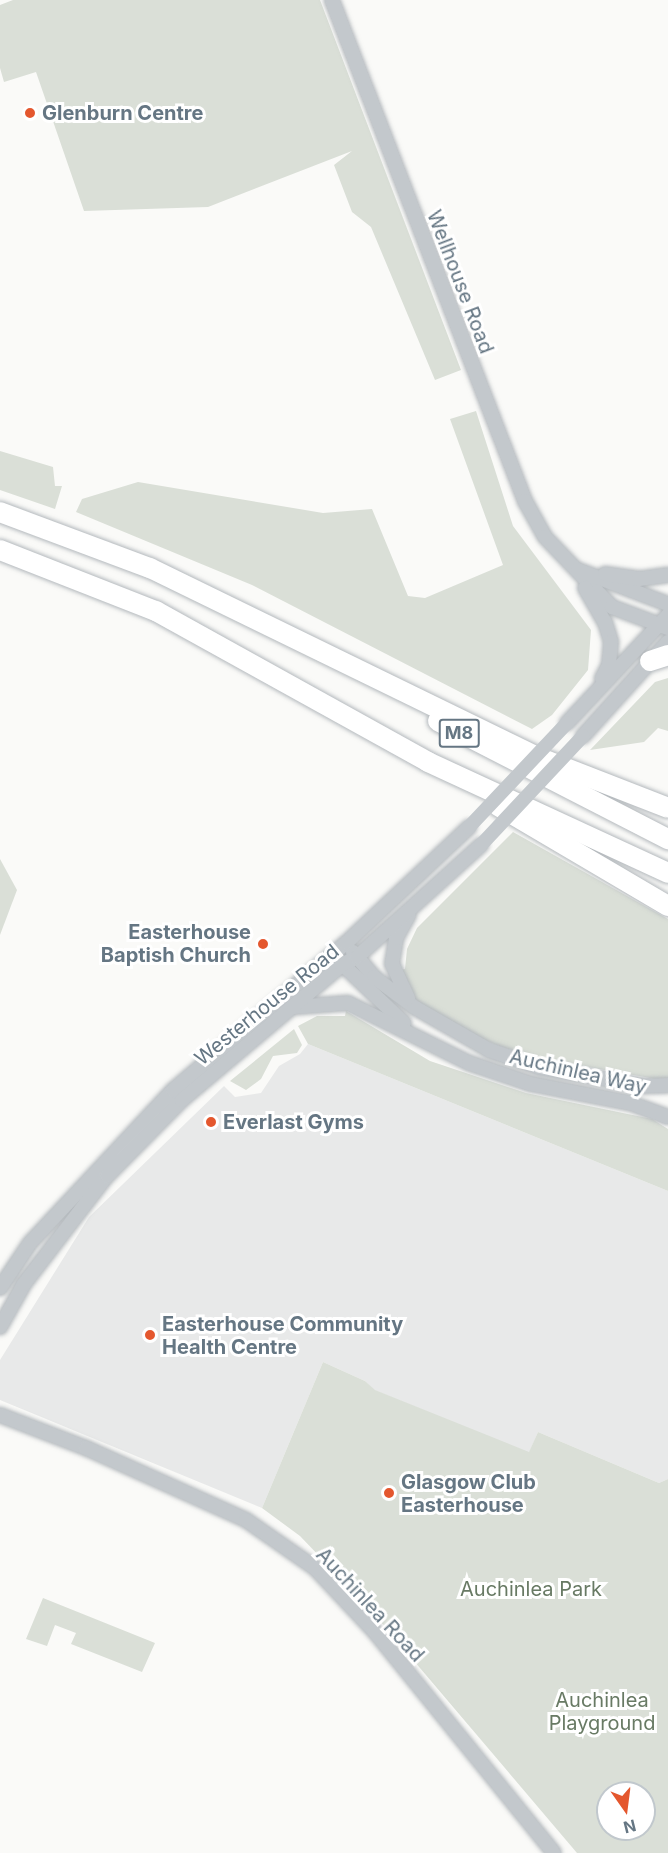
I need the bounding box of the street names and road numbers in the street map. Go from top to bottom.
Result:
street label: Wellhouse Road [422,207,498,357]
road number: M8 [438,718,480,748]
street label: Westerhouse Road [190,940,344,1070]
street label: Auchinlea Way [507,1045,649,1099]
street label: Auchinlea Road [311,1543,429,1667]

